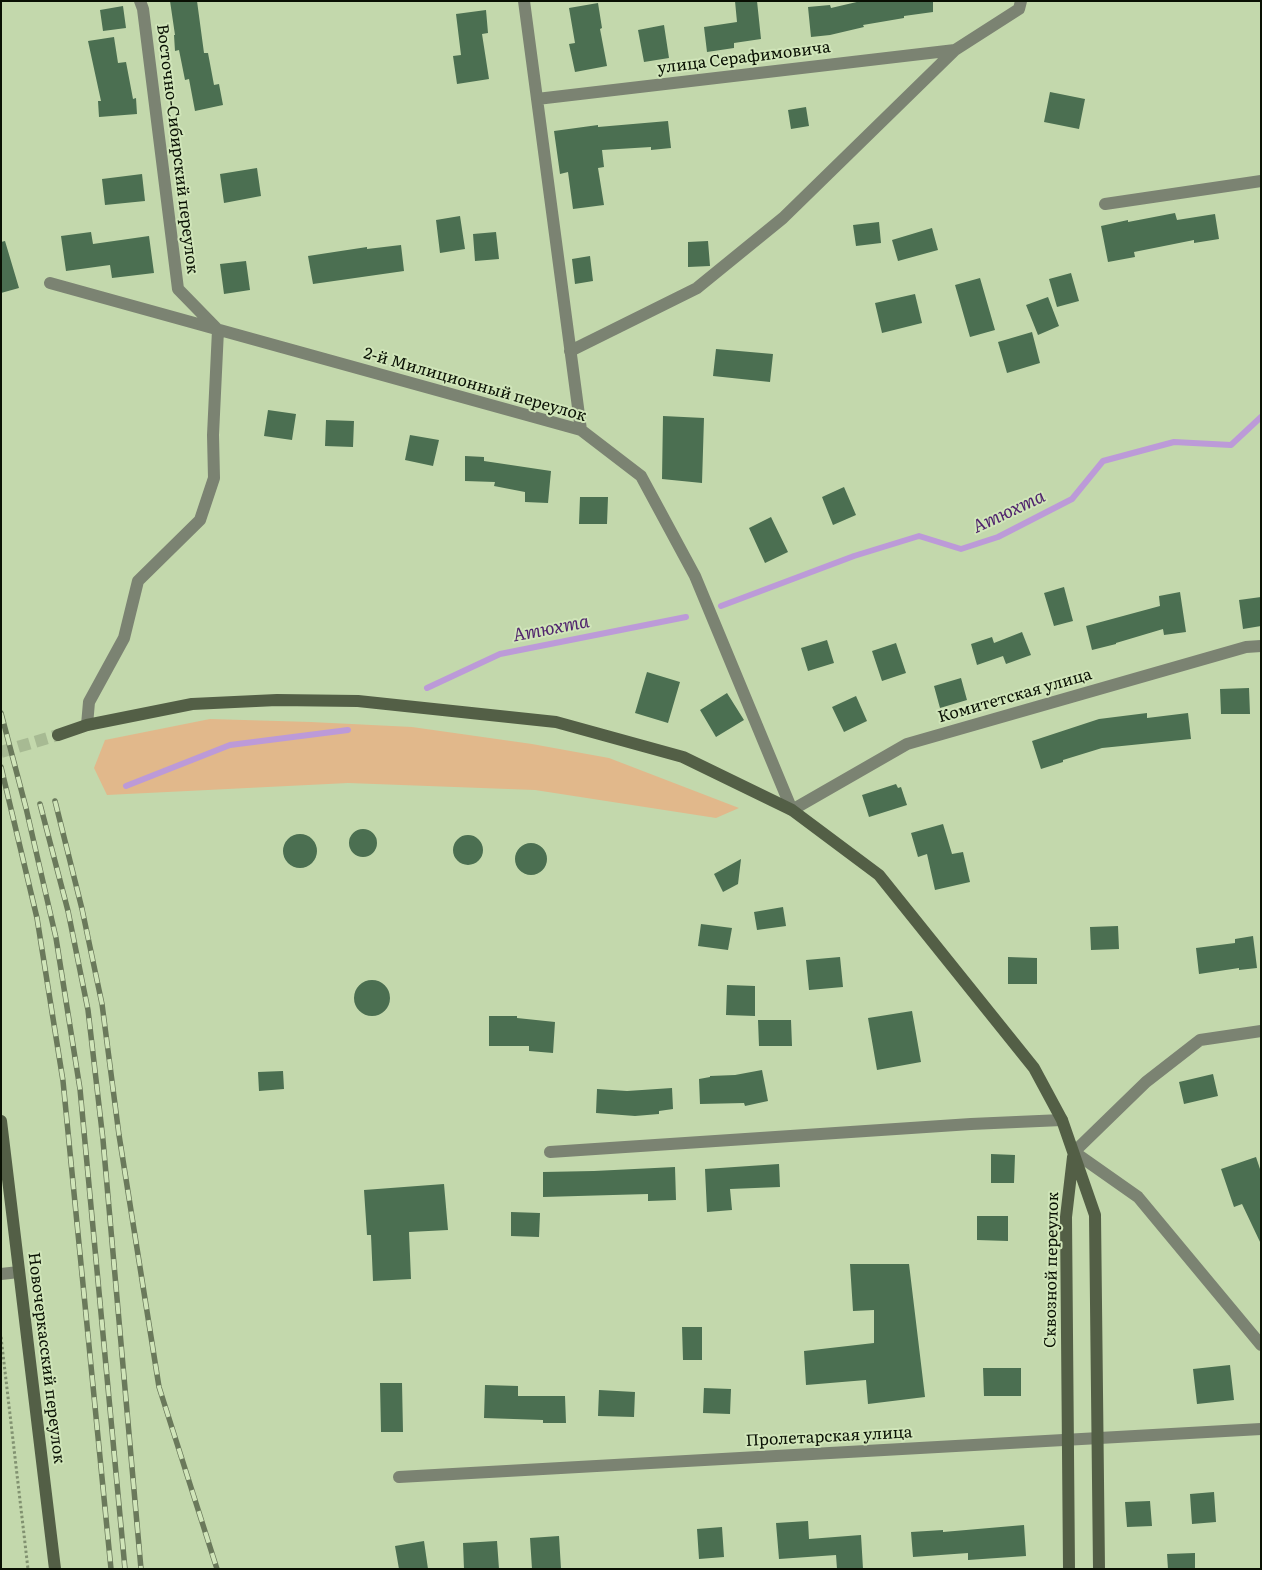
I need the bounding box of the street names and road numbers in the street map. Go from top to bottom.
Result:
street label: Восточно-Сибирский переулок [152,23,202,275]
street label: улица Серафимовича [656,38,832,78]
street label: 2-й Милиционный переулок [361,344,589,426]
street label: Комитетская улица [936,665,1094,727]
street label: Сквозной переулок [1041,1192,1063,1348]
street label: Новочеркасский переулок [24,1251,68,1465]
street label: Пролетарская улица [745,1423,913,1451]

